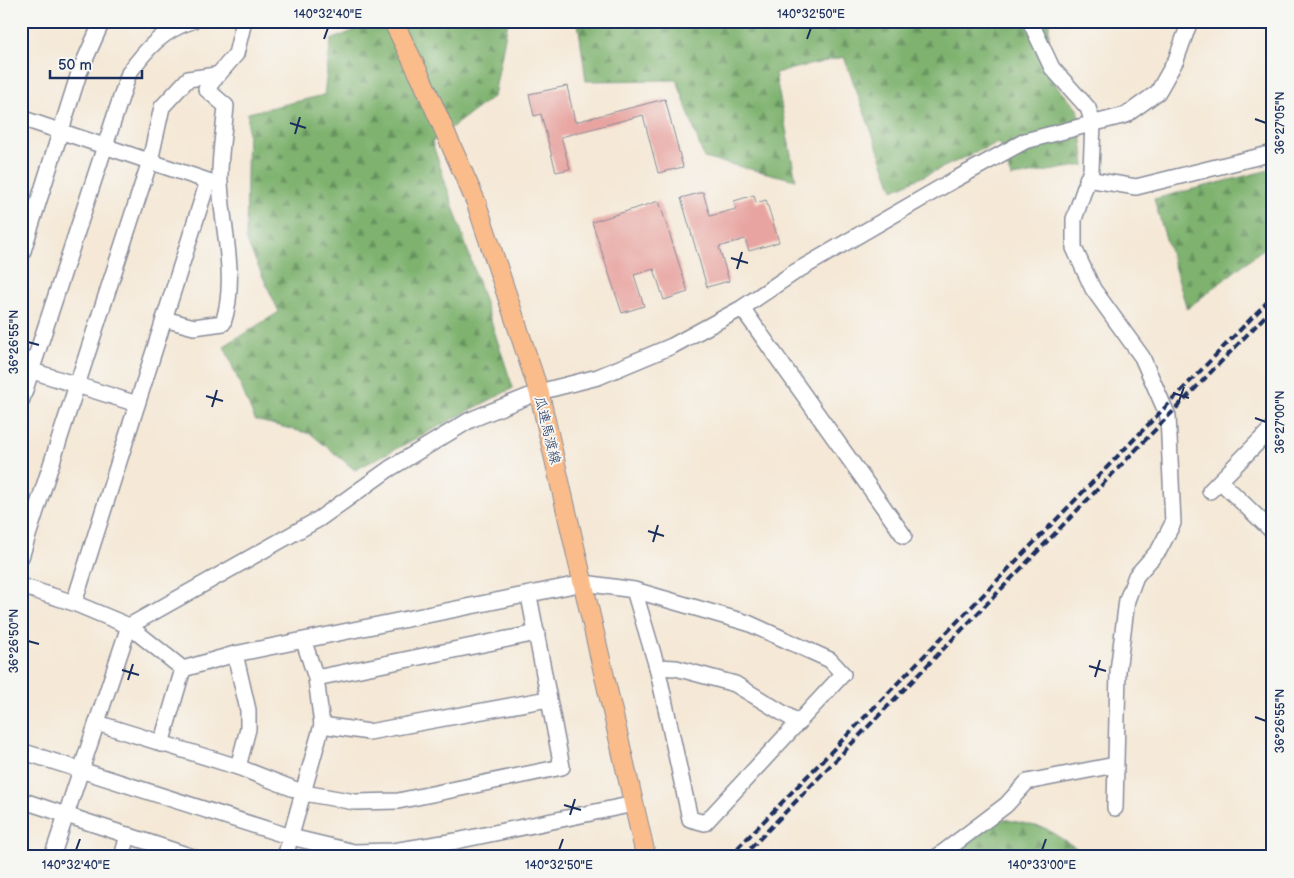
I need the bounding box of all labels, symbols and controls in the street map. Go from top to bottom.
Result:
text: 140°32'40"E [294,7,362,22]
text: 140°32'50"E [777,7,845,22]
scale bar [50,48,142,80]
text: 50 m [58,56,92,75]
text: 36°27'05"N [1273,91,1288,155]
text: 36°26'55"N [7,310,22,374]
text: 36°27'00"N [1273,390,1288,454]
street label: 瓜連馬渡線 [531,394,564,466]
text: 36°26'50"N [7,609,22,673]
text: 36°26'55"N [1273,689,1288,753]
text: 140°32'40"E [42,858,110,873]
text: 140°32'50"E [525,858,593,873]
text: 140°33'00"E [1008,858,1076,873]

